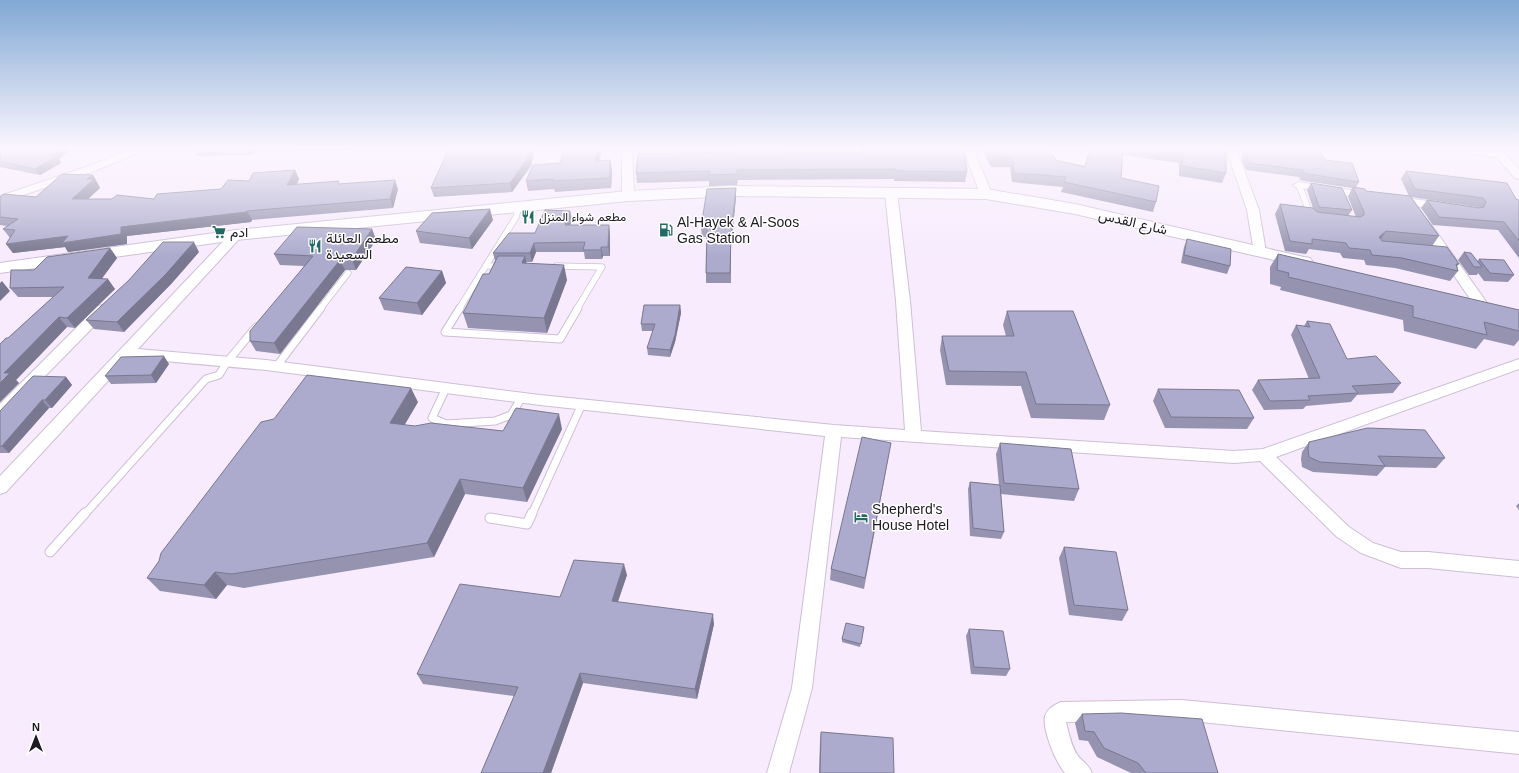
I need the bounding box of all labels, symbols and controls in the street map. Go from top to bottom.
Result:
street label: شارع القدس [1096,206,1169,241]
restaurant icon: مطعم شواء المنزل [520,209,536,225]
place label: مطعم شواء المنزل [539,210,626,225]
place label: Al-Hayek & Al-Soos Gas Station [677,214,799,246]
fuel station icon: Al-Hayek & Al-Soos Gas Station [658,222,674,238]
supermarket icon: ادم [211,224,227,240]
place label: ادم [230,224,248,241]
place label: مطعم العائلة السعيدة [326,230,399,262]
restaurant icon: مطعم العائلة السعيدة [307,238,323,254]
place label: Shepherd's House Hotel [872,501,949,533]
hotel icon: Shepherd's House Hotel [853,509,869,525]
north arrow [16,717,56,757]
text: N [32,721,40,733]

